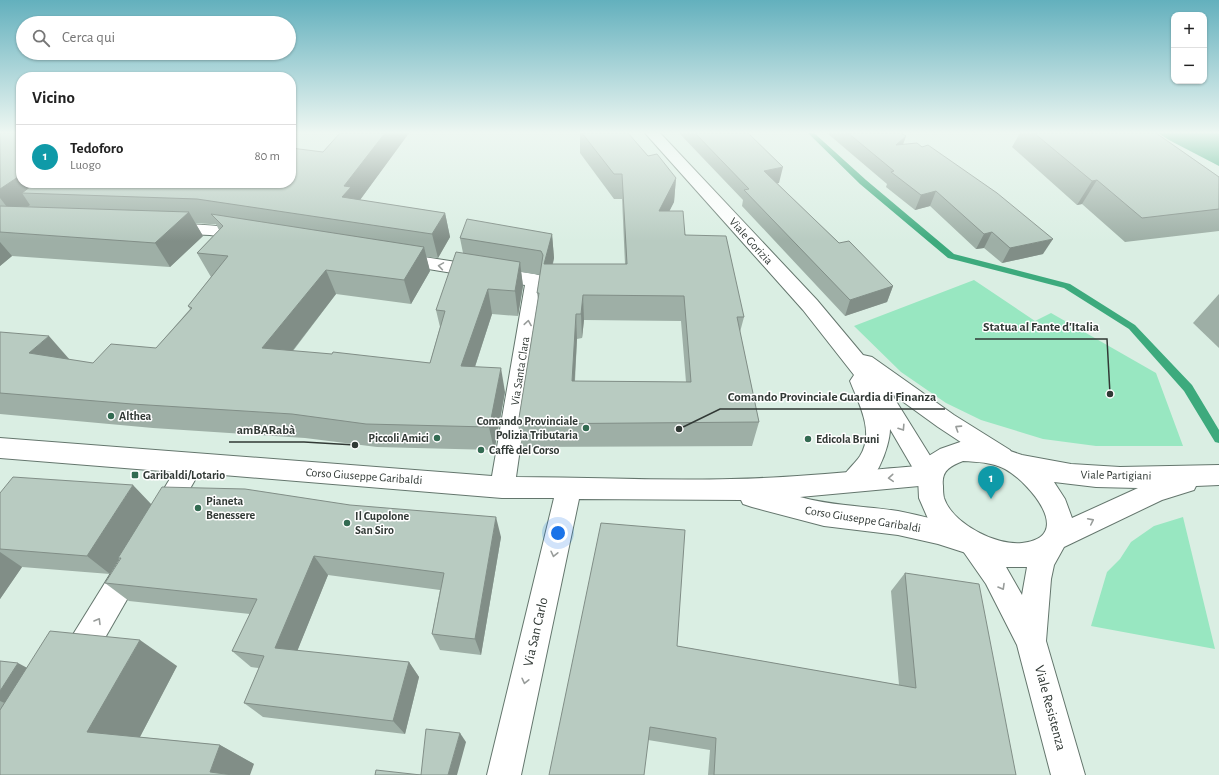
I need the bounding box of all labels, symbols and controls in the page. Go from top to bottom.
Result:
map controls [1171,12,1207,84]
button: + [1171,12,1207,48]
search box [16,16,296,60]
icon: search [30,27,52,49]
text: Cerca qui [62,30,115,45]
button: − [1171,48,1207,84]
text: Vicino [32,89,75,106]
text: Tedoforo [70,141,123,156]
text: 1 [43,150,47,163]
text: 80 m [254,150,280,163]
text: Luogo [70,159,101,172]
street label: Viale Gorizia [727,215,775,267]
one-way arrow [438,262,444,271]
callout: Statua al Fante d'Italia [975,314,1107,339]
one-way arrow [523,320,532,327]
text: Statua al Fante d'Italia [983,321,1099,334]
street label: Via Santa Clara [509,335,531,406]
callout: Comando Provinciale Guardia di Finanza [720,384,945,409]
text: Comando Provinciale Guardia di Finanza [728,391,936,404]
place label: Althea [119,410,152,422]
marker: Althea [106,411,116,421]
place label: Comando Provinciale Polizia Tributaria [477,415,578,441]
callout: amBARabà [229,417,304,442]
marker: Comando Provinciale Polizia Tributaria [581,423,591,433]
text: amBARabà [237,424,295,437]
one-way arrow [898,424,905,431]
one-way arrow [955,425,962,433]
place label: Piccoli Amici [368,432,429,444]
marker: Piccoli Amici [432,433,442,443]
place label: Edicola Bruni [816,433,879,445]
marker: Edicola Bruni [803,434,813,444]
place label: Caffè del Corso [489,444,560,456]
marker: Caffè del Corso [476,445,486,455]
street label: Corso Giuseppe Garibaldi [305,466,423,486]
pin: 1 [978,466,1004,499]
street label: Viale Partigiani [1080,468,1152,482]
place label: Garibaldi/Lotario [143,469,225,481]
marker: Garibaldi/Lotario [130,470,140,480]
one-way arrow [888,474,894,483]
place label: Pianeta Benessere [206,495,256,521]
marker: Pianeta Benessere [193,503,203,513]
street label: Corso Giuseppe Garibaldi [804,504,922,534]
place label: Il Cupolone San Siro [355,510,410,536]
marker: Il Cupolone San Siro [342,518,352,528]
one-way arrow [1086,518,1094,526]
your location [548,523,568,543]
one-way arrow [550,551,558,557]
one-way arrow [998,583,1005,590]
street label: Via San Carlo [521,596,551,668]
one-way arrow [94,618,101,625]
street label: Viale Resistenza [1032,664,1068,753]
one-way arrow [521,677,530,684]

